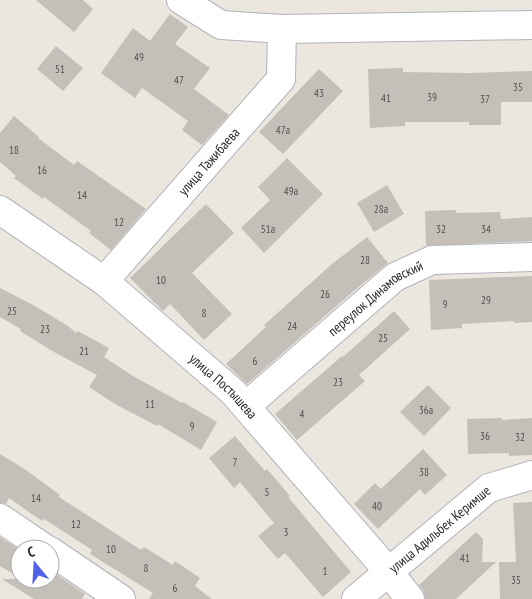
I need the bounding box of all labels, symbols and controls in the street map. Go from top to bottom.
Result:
house number: 49 [134,50,144,64]
house number: 51 [55,62,65,76]
house number: 47 [174,73,184,87]
house number: 35 [513,80,523,94]
house number: 43 [314,86,324,100]
house number: 39 [427,90,437,104]
house number: 41 [381,91,391,105]
house number: 37 [480,92,490,106]
house number: 47а [276,123,290,137]
street label: улица Тажибаева [174,124,243,199]
house number: 18 [9,143,19,157]
house number: 16 [37,163,47,177]
house number: 49а [284,184,298,198]
house number: 14 [77,188,87,202]
house number: 28а [374,202,388,216]
house number: 12 [114,215,124,229]
house number: 51а [261,222,275,236]
house number: 32 [436,222,446,236]
house number: 34 [481,222,491,236]
house number: 28 [360,253,370,267]
street label: переулок Динамовский [324,256,426,340]
house number: 10 [156,273,166,287]
house number: 26 [320,287,330,301]
house number: 29 [481,293,491,307]
house number: 9 [443,297,448,311]
house number: 25 [7,304,17,318]
house number: 8 [202,306,207,320]
house number: 24 [287,319,297,333]
house number: 23 [40,322,50,336]
house number: 25 [378,331,388,345]
house number: 21 [79,344,89,358]
street label: улица Постышева [186,349,261,423]
house number: 6 [253,354,258,368]
house number: 23 [333,375,343,389]
house number: 11 [145,397,155,411]
house number: 36а [419,403,433,417]
house number: 4 [300,407,305,421]
house number: 9 [190,419,195,433]
house number: 36 [480,429,490,443]
house number: 32 [515,430,525,444]
house number: 7 [233,455,238,469]
house number: 38 [419,465,429,479]
street label: улица Адильбек Керимше [385,481,494,577]
house number: 5 [265,485,270,499]
house number: 14 [31,491,41,505]
house number: 40 [372,499,382,513]
house number: 12 [71,517,81,531]
house number: 3 [284,525,289,539]
north arrow [10,539,60,589]
text: С [25,542,37,561]
house number: 10 [106,542,116,556]
house number: 41 [460,551,470,565]
house number: 8 [144,561,149,575]
house number: 1 [323,564,328,578]
house number: 35 [511,573,521,587]
house number: 6 [173,581,178,595]

